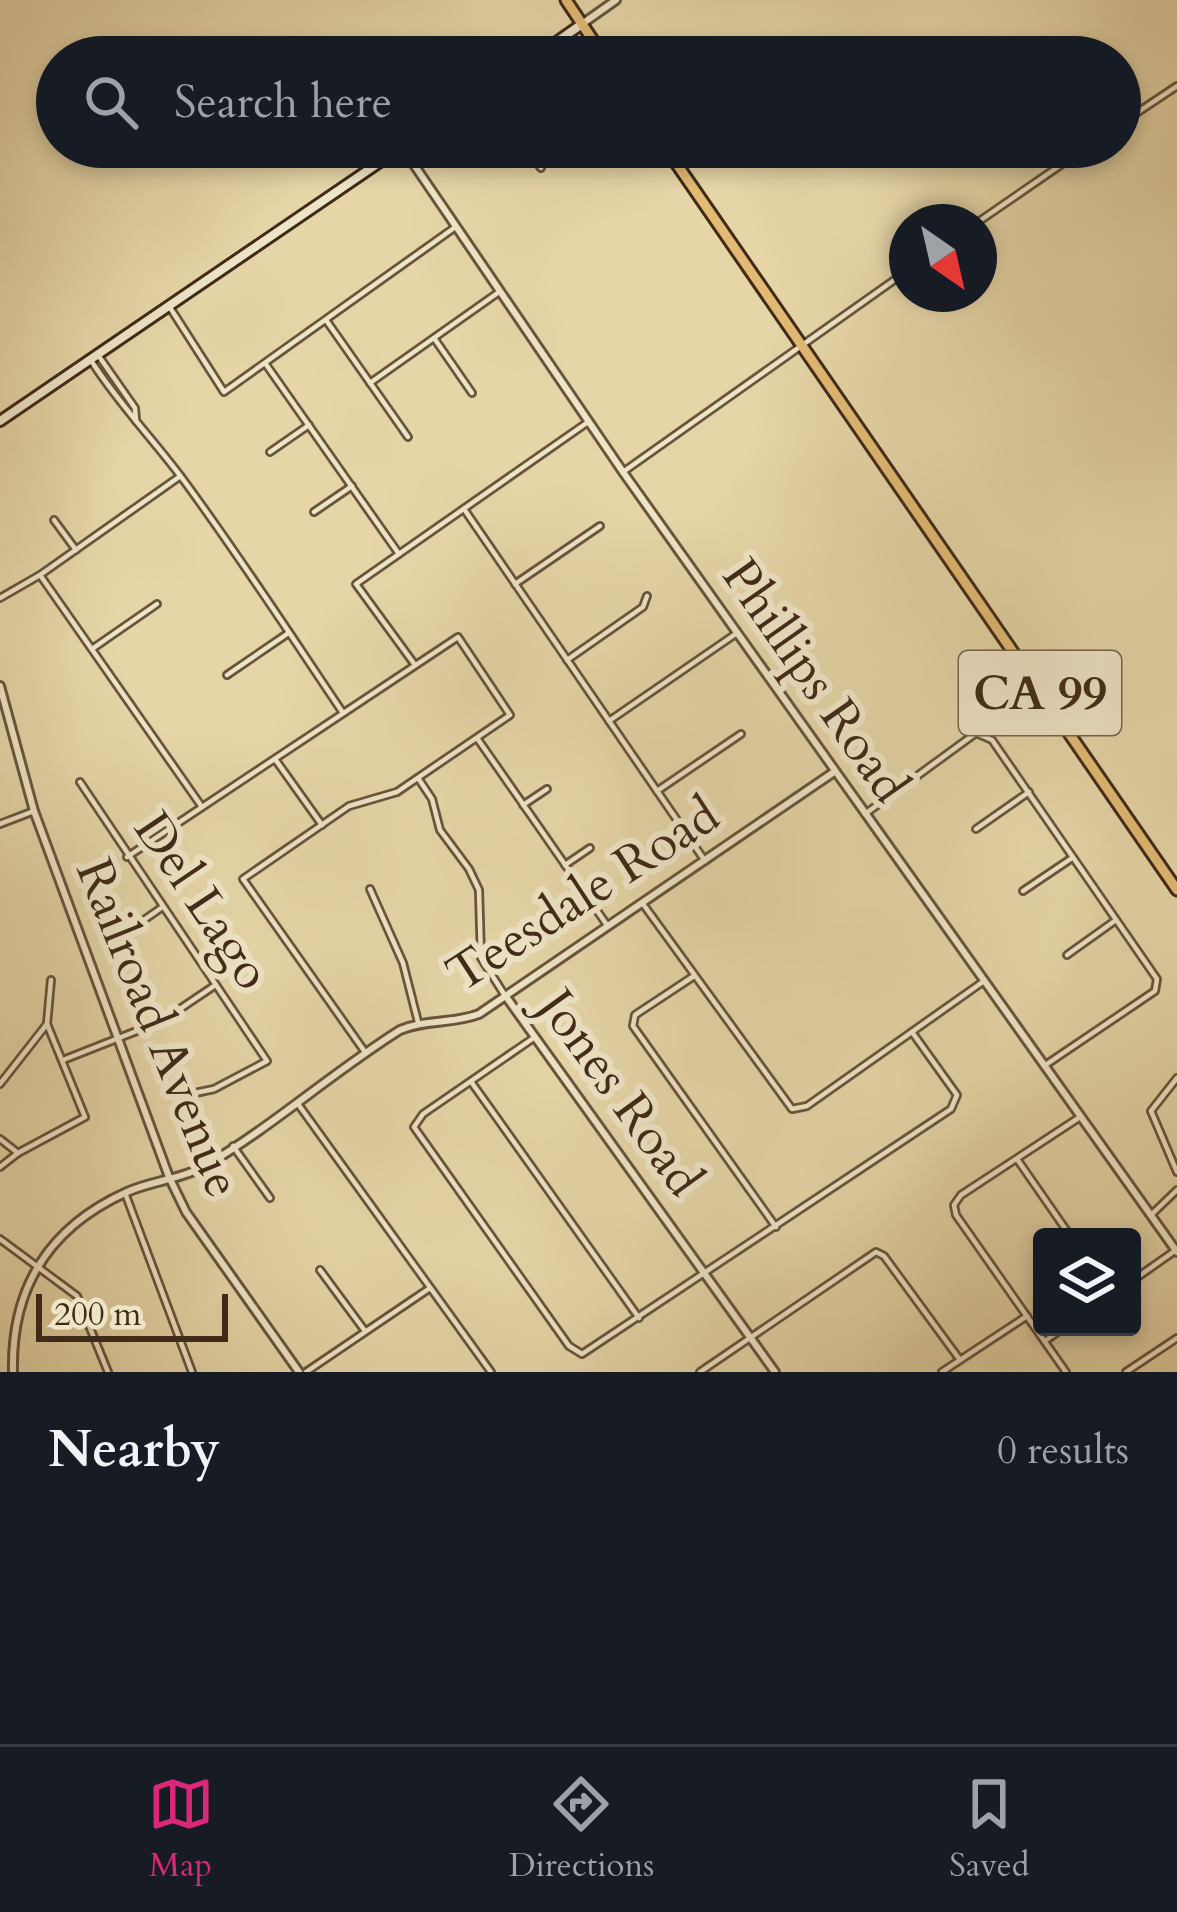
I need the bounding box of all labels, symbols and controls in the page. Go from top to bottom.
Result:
search box [36,36,1141,168]
icon: search [78,69,144,135]
text: Search here [174,72,392,133]
north arrow [889,204,997,312]
street label: Phillips Road [705,545,925,817]
road number: CA 99 [959,651,1121,735]
street label: Teesdale Road [433,781,733,1009]
street label: Del Lago [117,798,287,1004]
street label: Railroad Avenue [58,848,258,1208]
street label: Jones Road [517,970,719,1211]
map controls [1033,1228,1141,1336]
button: layers [1033,1228,1141,1336]
scale bar [36,1288,228,1341]
text: 200 m [54,1292,141,1337]
text: Nearby [48,1415,220,1485]
text: 0 results [997,1424,1129,1477]
tab: Map [148,1771,214,1888]
tab: Directions [509,1771,654,1888]
tab: Saved [949,1771,1029,1888]

